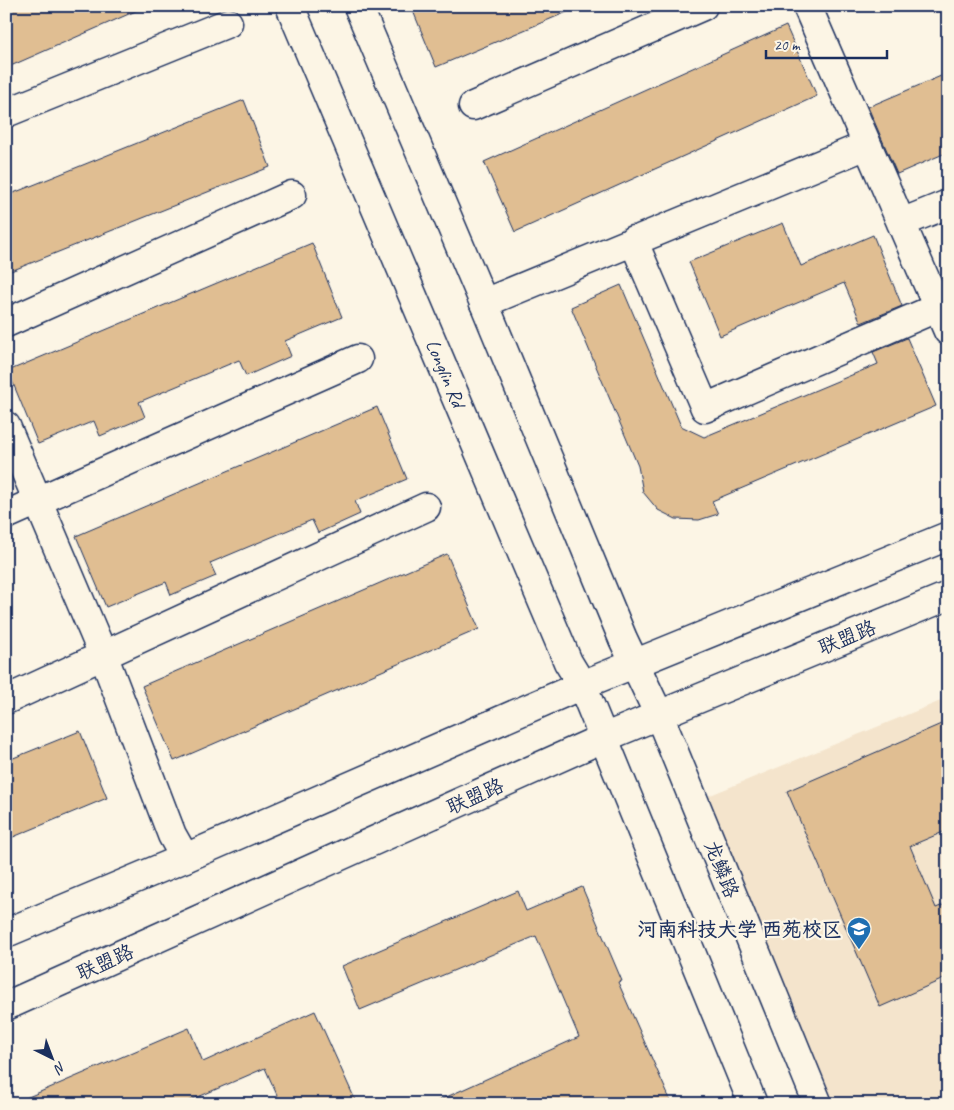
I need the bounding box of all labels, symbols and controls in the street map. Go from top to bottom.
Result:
scale bar [766,28,888,60]
text: 20 m [774,36,801,55]
street label: Longlin Rd [420,336,472,414]
street label: 联盟路 [815,614,881,660]
street label: 联盟路 [443,772,509,820]
street label: 龙鳞路 [699,837,745,903]
school or university icon: 河南科技大学 西苑校区 [846,916,872,950]
place label: 河南科技大学 西苑校区 [637,917,842,942]
street label: 联盟路 [73,938,139,986]
north arrow [28,1032,78,1082]
text: N [50,1058,69,1078]

